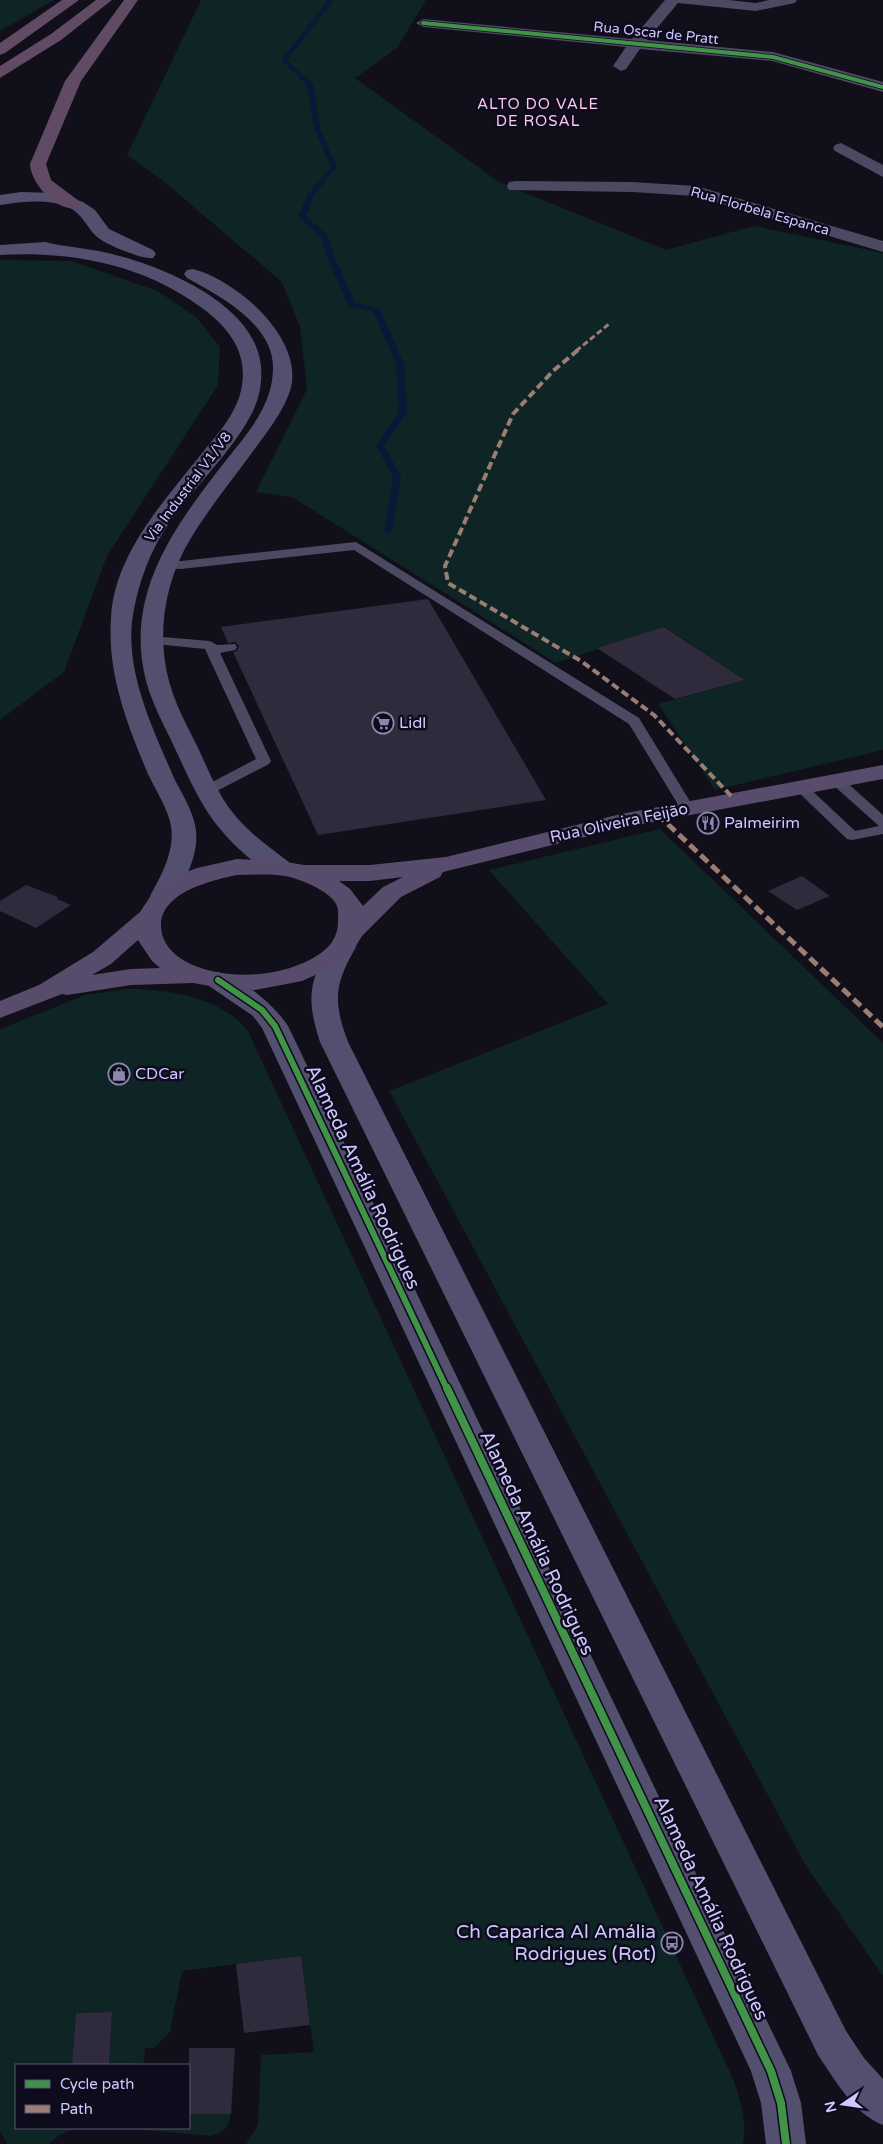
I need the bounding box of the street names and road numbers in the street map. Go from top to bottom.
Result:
street label: Rua Oscar de Pratt [593,18,720,48]
street label: Rua Florbela Espanca [689,183,831,239]
street label: Via Industrial V1/V8 [141,428,235,545]
street label: Rua Oliveira Feijão [548,799,690,847]
street label: Alameda Amália Rodrigues [301,1061,425,1293]
street label: Alameda Amália Rodrigues [475,1427,599,1659]
street label: Alameda Amália Rodrigues [649,1792,773,2024]

